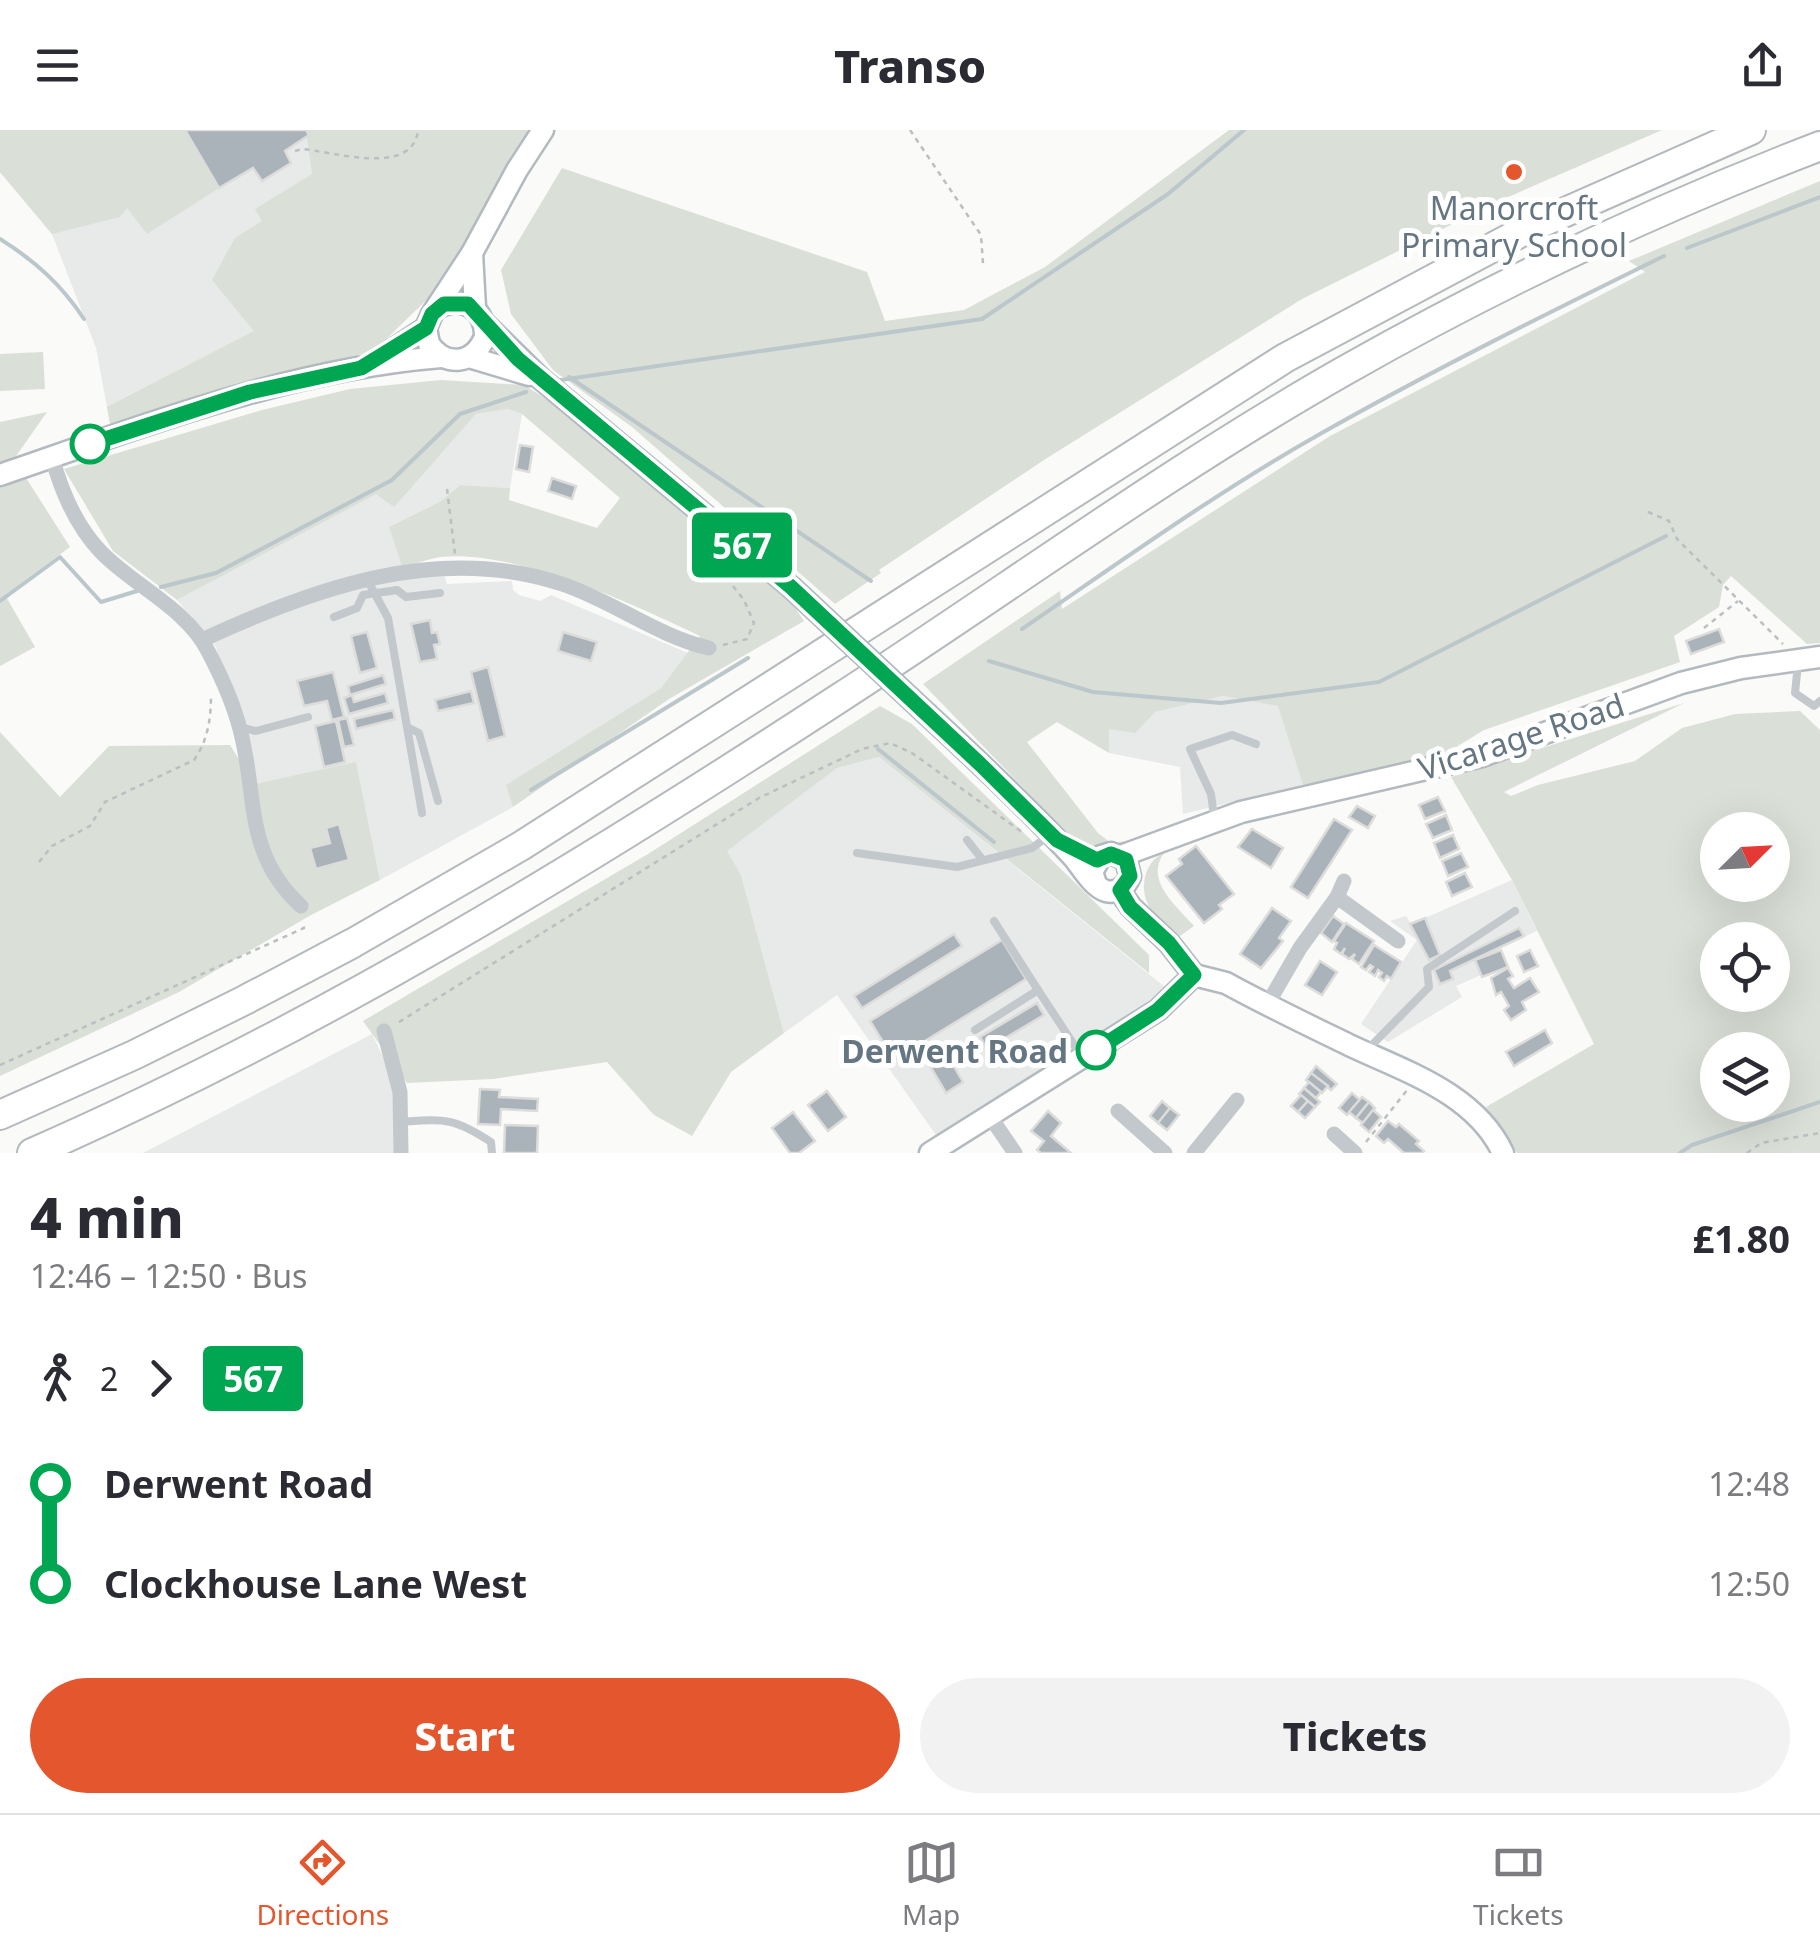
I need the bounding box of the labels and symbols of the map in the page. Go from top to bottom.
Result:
marker: Manorcroft Primary School [1503,161,1525,183]
place label: Manorcroft Primary School [1401,186,1627,266]
unlabelled marker [71,425,109,463]
line badge: 567 [684,512,800,578]
street label: Vicarage Road [1412,682,1630,790]
north arrow [1700,812,1790,902]
place label: Derwent Road [841,1029,1068,1072]
marker: Derwent Road [1077,1031,1115,1069]

